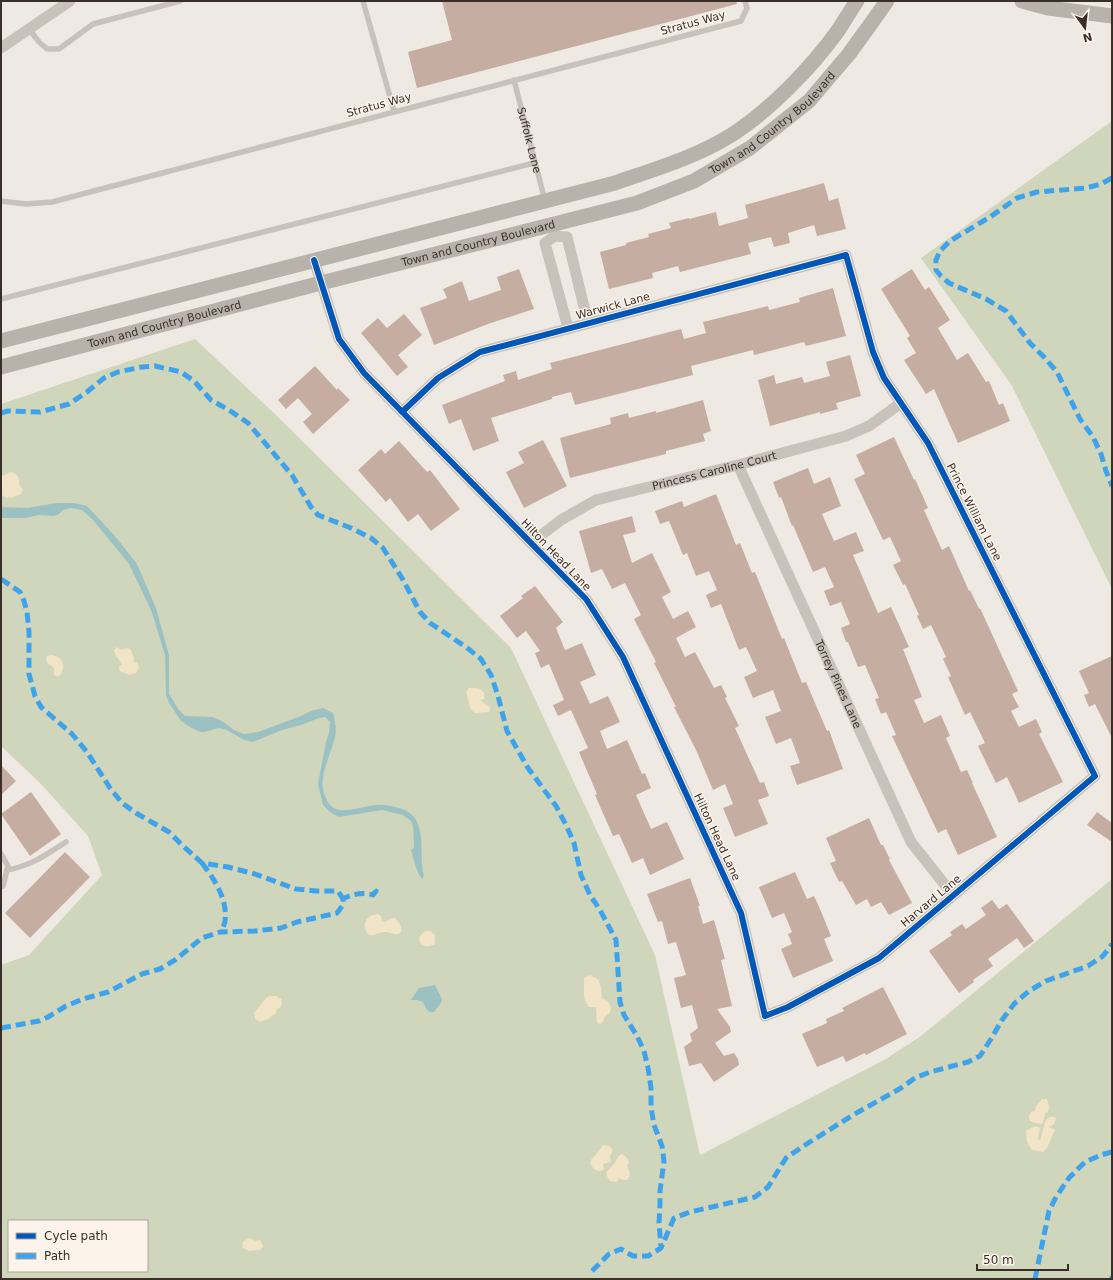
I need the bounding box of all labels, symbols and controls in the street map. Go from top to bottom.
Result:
street label: Stratus Way [659,8,727,38]
north arrow [1065,8,1105,48]
text: N [1081,30,1094,45]
street label: Town and Country Boulevard [706,69,838,177]
street label: Stratus Way [345,90,413,120]
street label: Suffolk Lane [515,106,544,175]
street label: Town and Country Boulevard [399,217,557,269]
street label: Warwick Lane [575,290,652,322]
street label: Town and Country Boulevard [85,298,243,351]
street label: Princess Caroline Court [651,448,779,492]
street label: Prince William Lane [944,461,1004,563]
street label: Hilton Head Lane [518,516,594,594]
street label: Torrey Pines Lane [812,637,865,731]
street label: Hilton Head Lane [691,791,743,883]
street label: Harvard Lane [898,872,964,930]
legend [8,1220,148,1272]
text: Cycle path [44,1229,108,1243]
scale bar [977,1246,1068,1272]
text: Path [44,1249,70,1263]
text: 50 m [983,1253,1014,1267]

